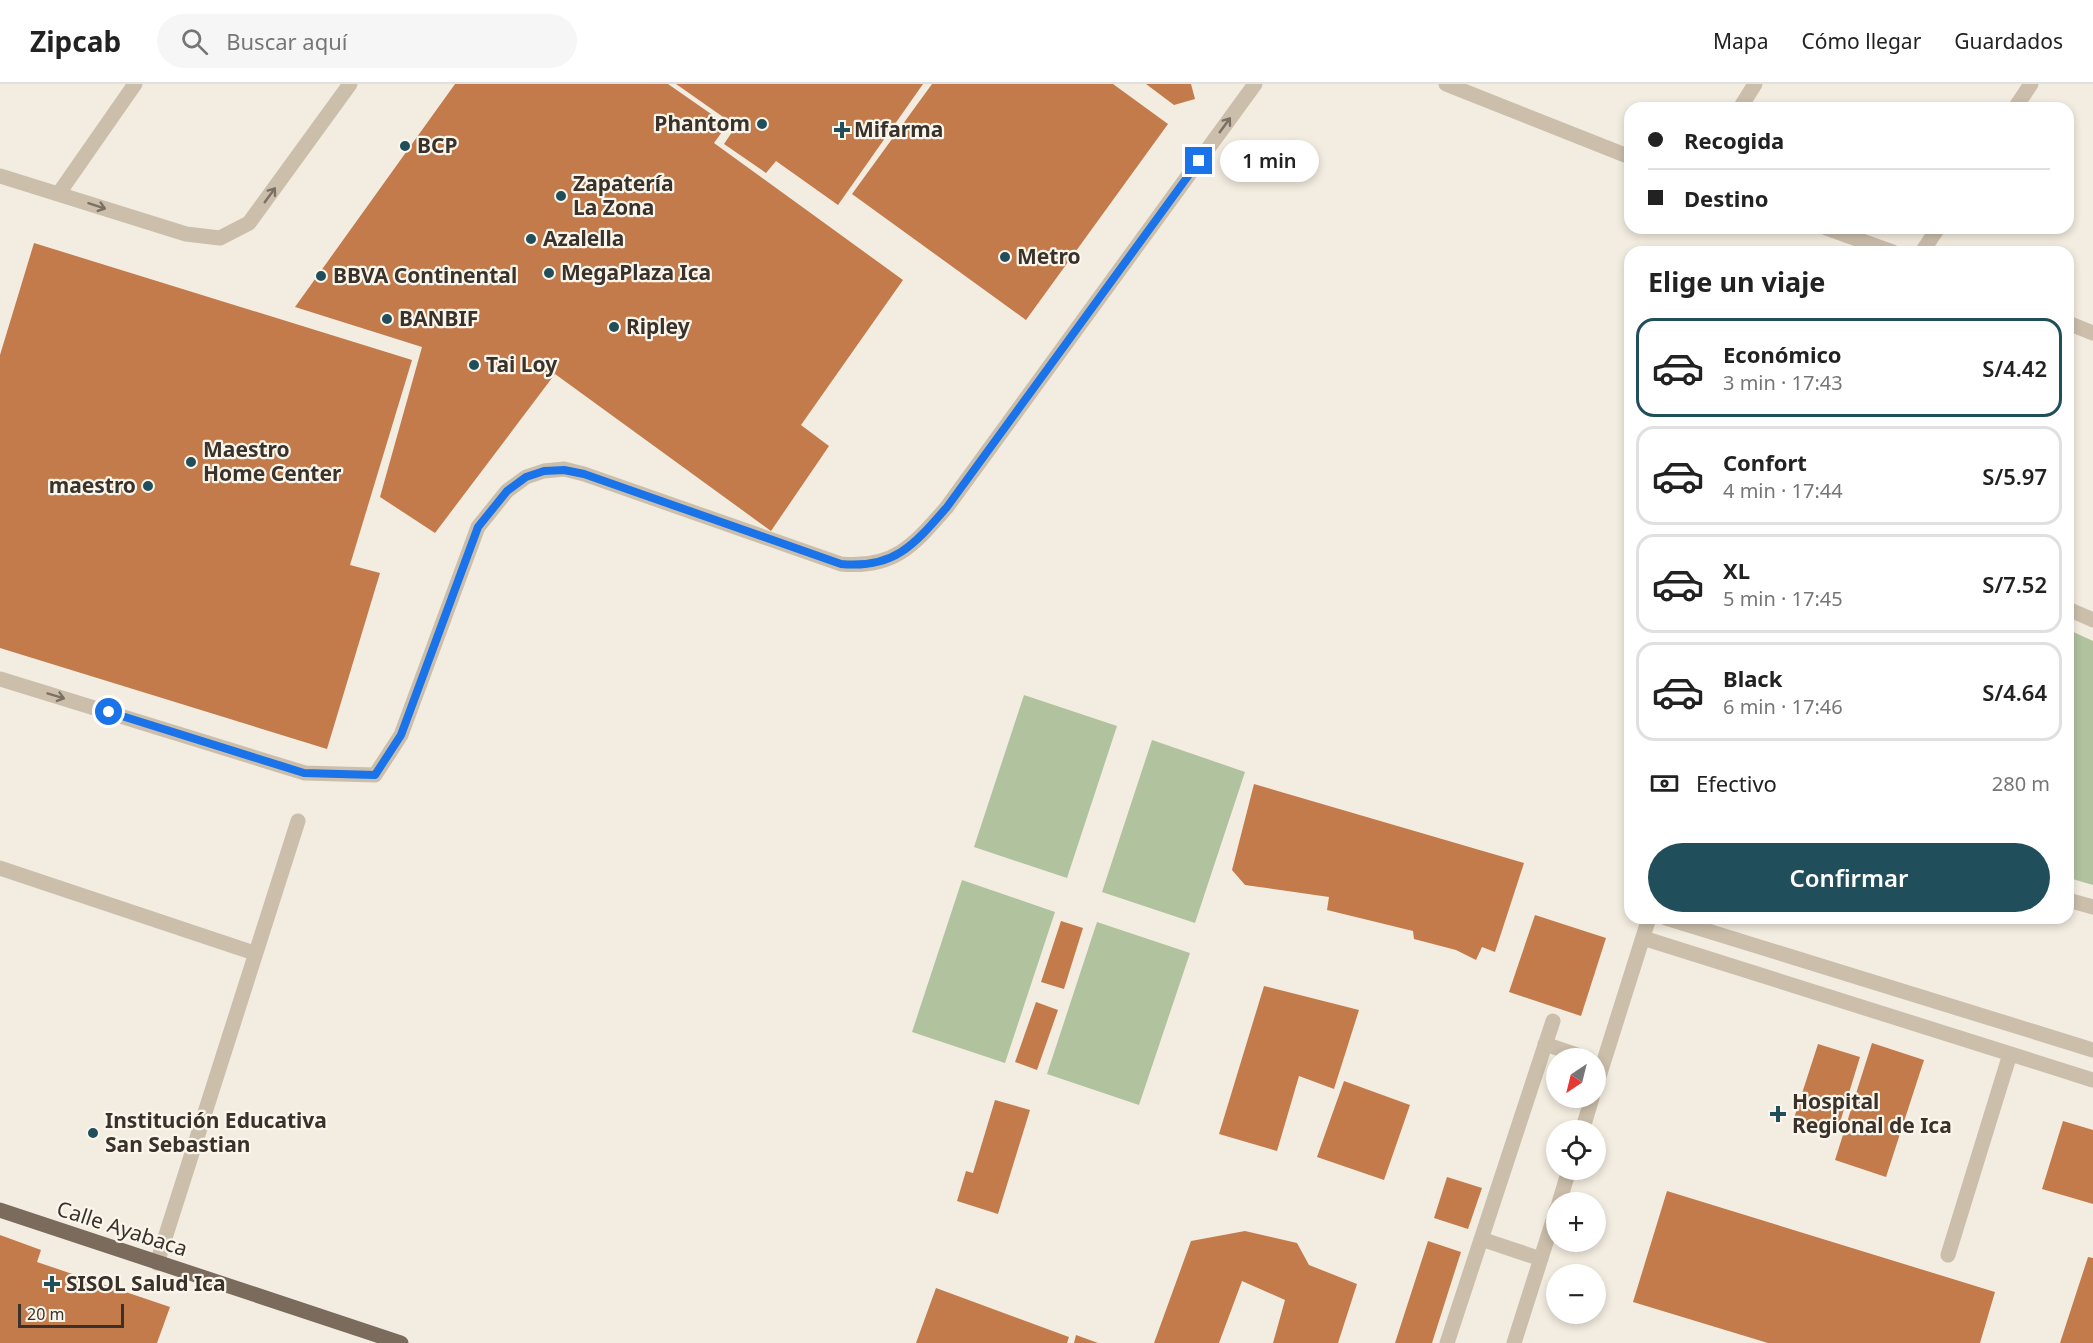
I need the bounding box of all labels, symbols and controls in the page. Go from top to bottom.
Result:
search box [157,14,577,68]
text: Zipcab [30,22,121,60]
icon: search [178,25,211,58]
text: Buscar aquí [226,26,348,56]
text: Mapa [1713,27,1768,55]
text: Cómo llegar [1801,27,1921,55]
text: Guardados [1954,27,2063,55]
place label: Phantom [654,109,750,137]
place label: Mifarma [854,115,943,143]
marker: Phantom [755,117,769,131]
one-way arrow [1219,117,1232,133]
marker: Mifarma [835,123,849,137]
text: Recogida [1684,125,1784,155]
place label: BCP [417,131,458,159]
marker: BCP [398,139,412,153]
callout: 1 min [1220,140,1319,182]
route end [1185,147,1212,174]
text: 1 min [1242,147,1297,174]
place label: Zapatería La Zona [573,169,674,221]
text: Destino [1684,183,1768,213]
one-way arrow [264,188,276,204]
marker: Zapatería La Zona [554,189,568,203]
one-way arrow [87,201,106,212]
place label: Azalella [543,224,624,252]
marker: Azalella [524,232,538,246]
place label: Metro [1017,242,1081,270]
marker: Metro [998,250,1012,264]
place label: MegaPlaza Ica [561,258,711,286]
place label: BBVA Continental [333,261,517,289]
text: Elige un viaje [1648,263,1825,300]
marker: MegaPlaza Ica [542,266,556,280]
marker: BBVA Continental [314,269,328,283]
place label: BANBIF [399,304,478,332]
marker: BANBIF [380,312,394,326]
place label: Ripley [626,312,690,340]
marker: Ripley [607,320,621,334]
text: Económico [1723,339,1842,369]
icon: car [1651,341,1705,395]
place label: Tai Loy [486,350,557,378]
text: S/4.42 [1982,353,2047,383]
marker: Tai Loy [467,358,481,372]
text: 3 min · 17:43 [1723,369,1843,396]
place label: Maestro Home Center [203,435,342,487]
text: Confort [1723,447,1807,477]
icon: car [1651,449,1705,503]
marker: Maestro Home Center [184,455,198,469]
text: S/5.97 [1982,461,2047,491]
place label: maestro [49,471,136,499]
text: 4 min · 17:44 [1723,477,1843,504]
marker: maestro [141,479,155,493]
text: XL [1723,555,1750,585]
icon: car [1651,557,1705,611]
text: S/7.52 [1982,569,2047,599]
text: 5 min · 17:45 [1723,585,1843,612]
text: Black [1723,663,1782,693]
icon: car [1651,665,1705,719]
text: S/4.64 [1982,677,2047,707]
one-way arrow [46,691,65,702]
text: 6 min · 17:46 [1723,693,1843,720]
route start [95,698,122,725]
icon: cash [1648,767,1681,800]
text: Efectivo [1696,768,1777,798]
text: 280 m [1992,770,2050,797]
button: Confirmar [1648,843,2050,912]
north arrow [1546,1048,1606,1108]
map controls [1546,1048,1606,1324]
place label: Hospital Regional de Ica [1792,1087,1952,1139]
marker: Hospital Regional de Ica [1769,1105,1787,1123]
place label: Institución Educativa San Sebastian [105,1106,327,1158]
button: locate [1546,1120,1606,1180]
marker: Institución Educativa San Sebastian [86,1126,100,1140]
button: + [1546,1192,1606,1252]
street label: Calle Ayabaca [53,1194,191,1262]
button: − [1546,1264,1606,1324]
place label: SISOL Salud Ica [66,1269,226,1297]
marker: SISOL Salud Ica [43,1275,61,1293]
scale bar [18,1301,124,1328]
text: 20 m [27,1303,64,1325]

